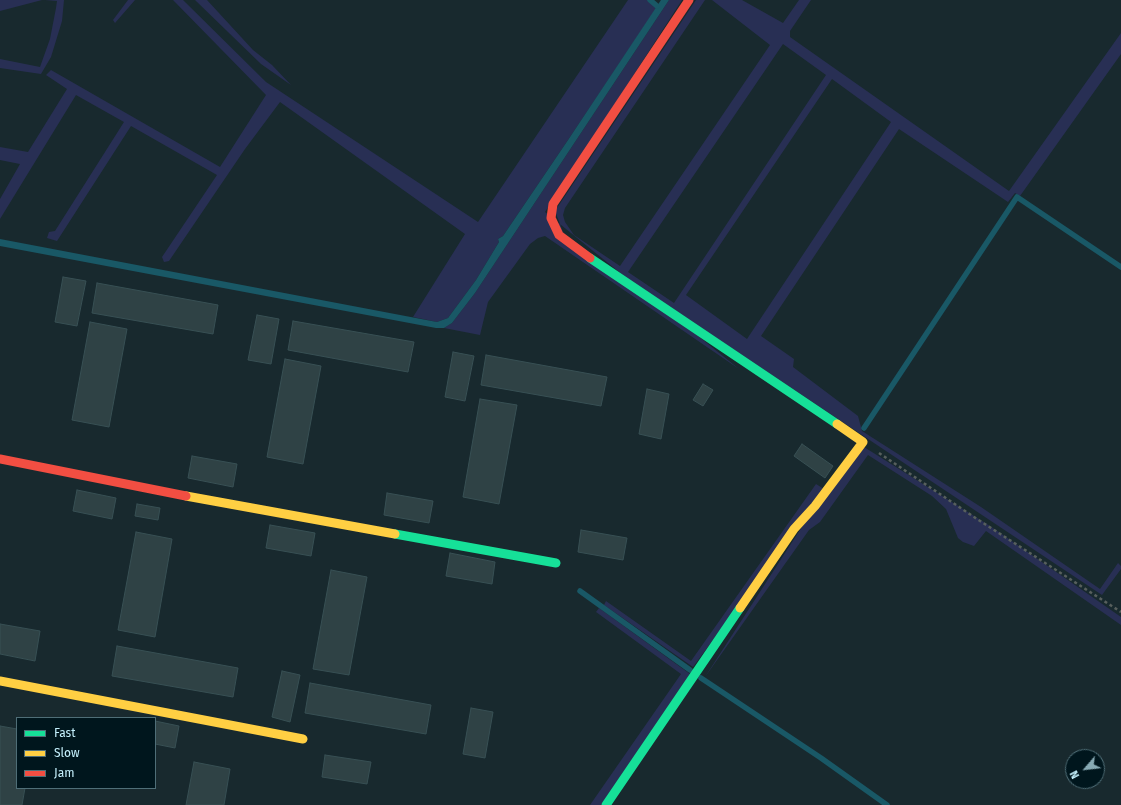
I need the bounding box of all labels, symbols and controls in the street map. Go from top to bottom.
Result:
legend [16,717,156,789]
text: Fast [54,726,76,740]
text: Slow [54,746,80,760]
north arrow [1065,749,1105,789]
text: Jam [54,766,74,780]
text: N [1067,768,1082,781]

